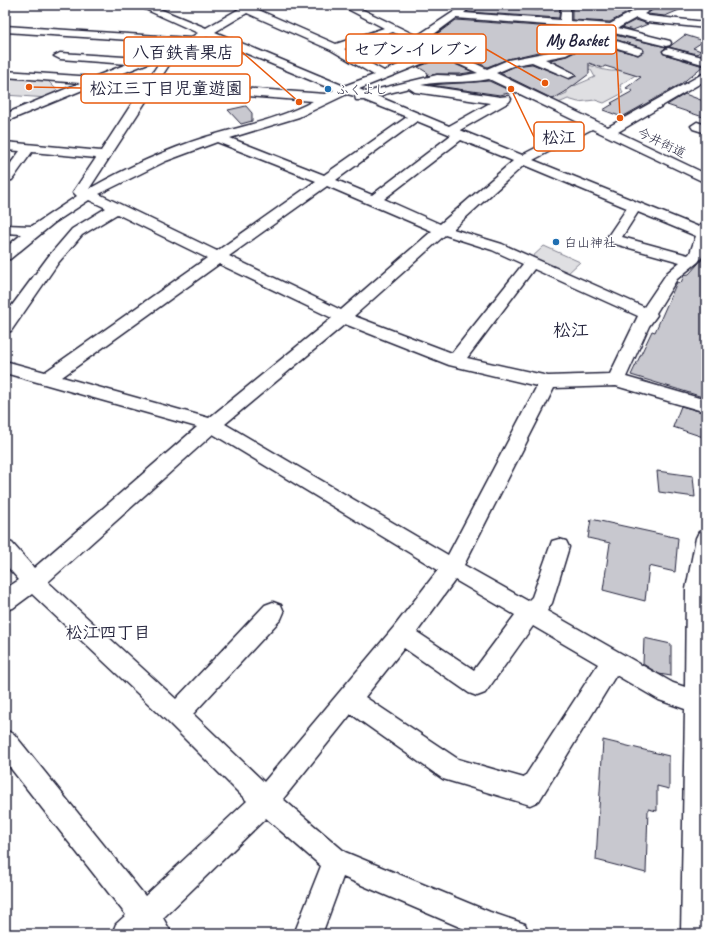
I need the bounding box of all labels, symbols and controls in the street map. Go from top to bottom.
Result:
callout: My Basket [537,25,616,54]
text: My Basket [546,30,610,51]
callout: セブン-イレブン [346,34,486,63]
callout: 八百鉄青果店 [124,37,242,66]
text: セブン-イレブン [354,39,478,60]
text: 八百鉄青果店 [132,42,234,63]
callout: 松江三丁目児童遊園 [81,74,250,103]
text: 松江三丁目児童遊園 [90,78,243,99]
place label: ふくよし [336,82,388,98]
marker: ふくよし [323,84,333,94]
callout: 松江 [534,122,584,151]
street label: 今井街道 [635,124,688,161]
text: 松江 [542,127,576,148]
place label: 白山神社 [564,235,616,251]
marker: 白山神社 [551,237,561,247]
district label: 松江 [553,319,589,341]
district label: 松江四丁目 [66,622,151,643]

